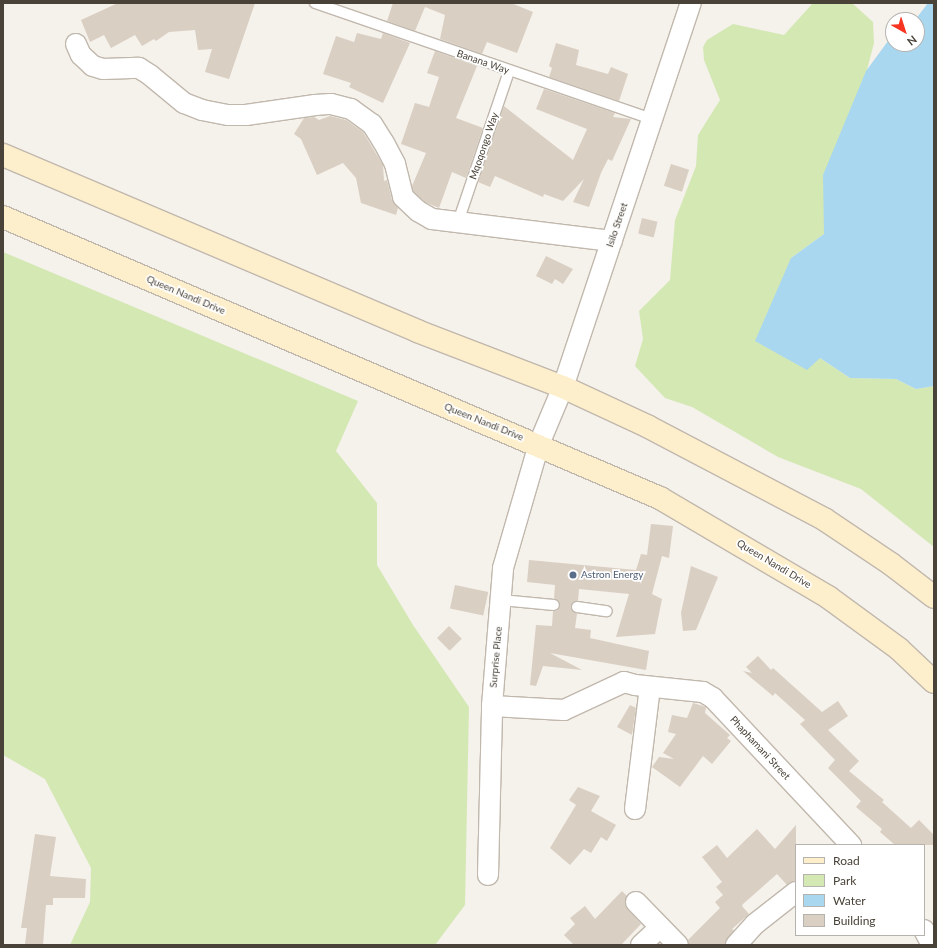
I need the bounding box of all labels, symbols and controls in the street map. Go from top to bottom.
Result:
north arrow [885,12,925,52]
text: N [905,33,920,49]
street label: Banana Way [455,47,511,77]
street label: Mqoqongo Way [467,111,501,181]
street label: Isilo Street [604,201,630,249]
street label: Queen Nandi Drive [145,273,227,317]
street label: Queen Nandi Drive [443,401,525,443]
street label: Queen Nandi Drive [735,537,813,591]
place label: Astron Energy [581,569,643,581]
marker: Astron Energy [568,570,578,580]
street label: Surprise Place [487,626,505,688]
street label: Phaphamani Street [727,714,793,782]
legend [795,844,925,936]
text: Road [833,853,860,868]
text: Park [833,873,856,888]
text: Water [833,893,866,908]
text: Building [833,913,876,928]

